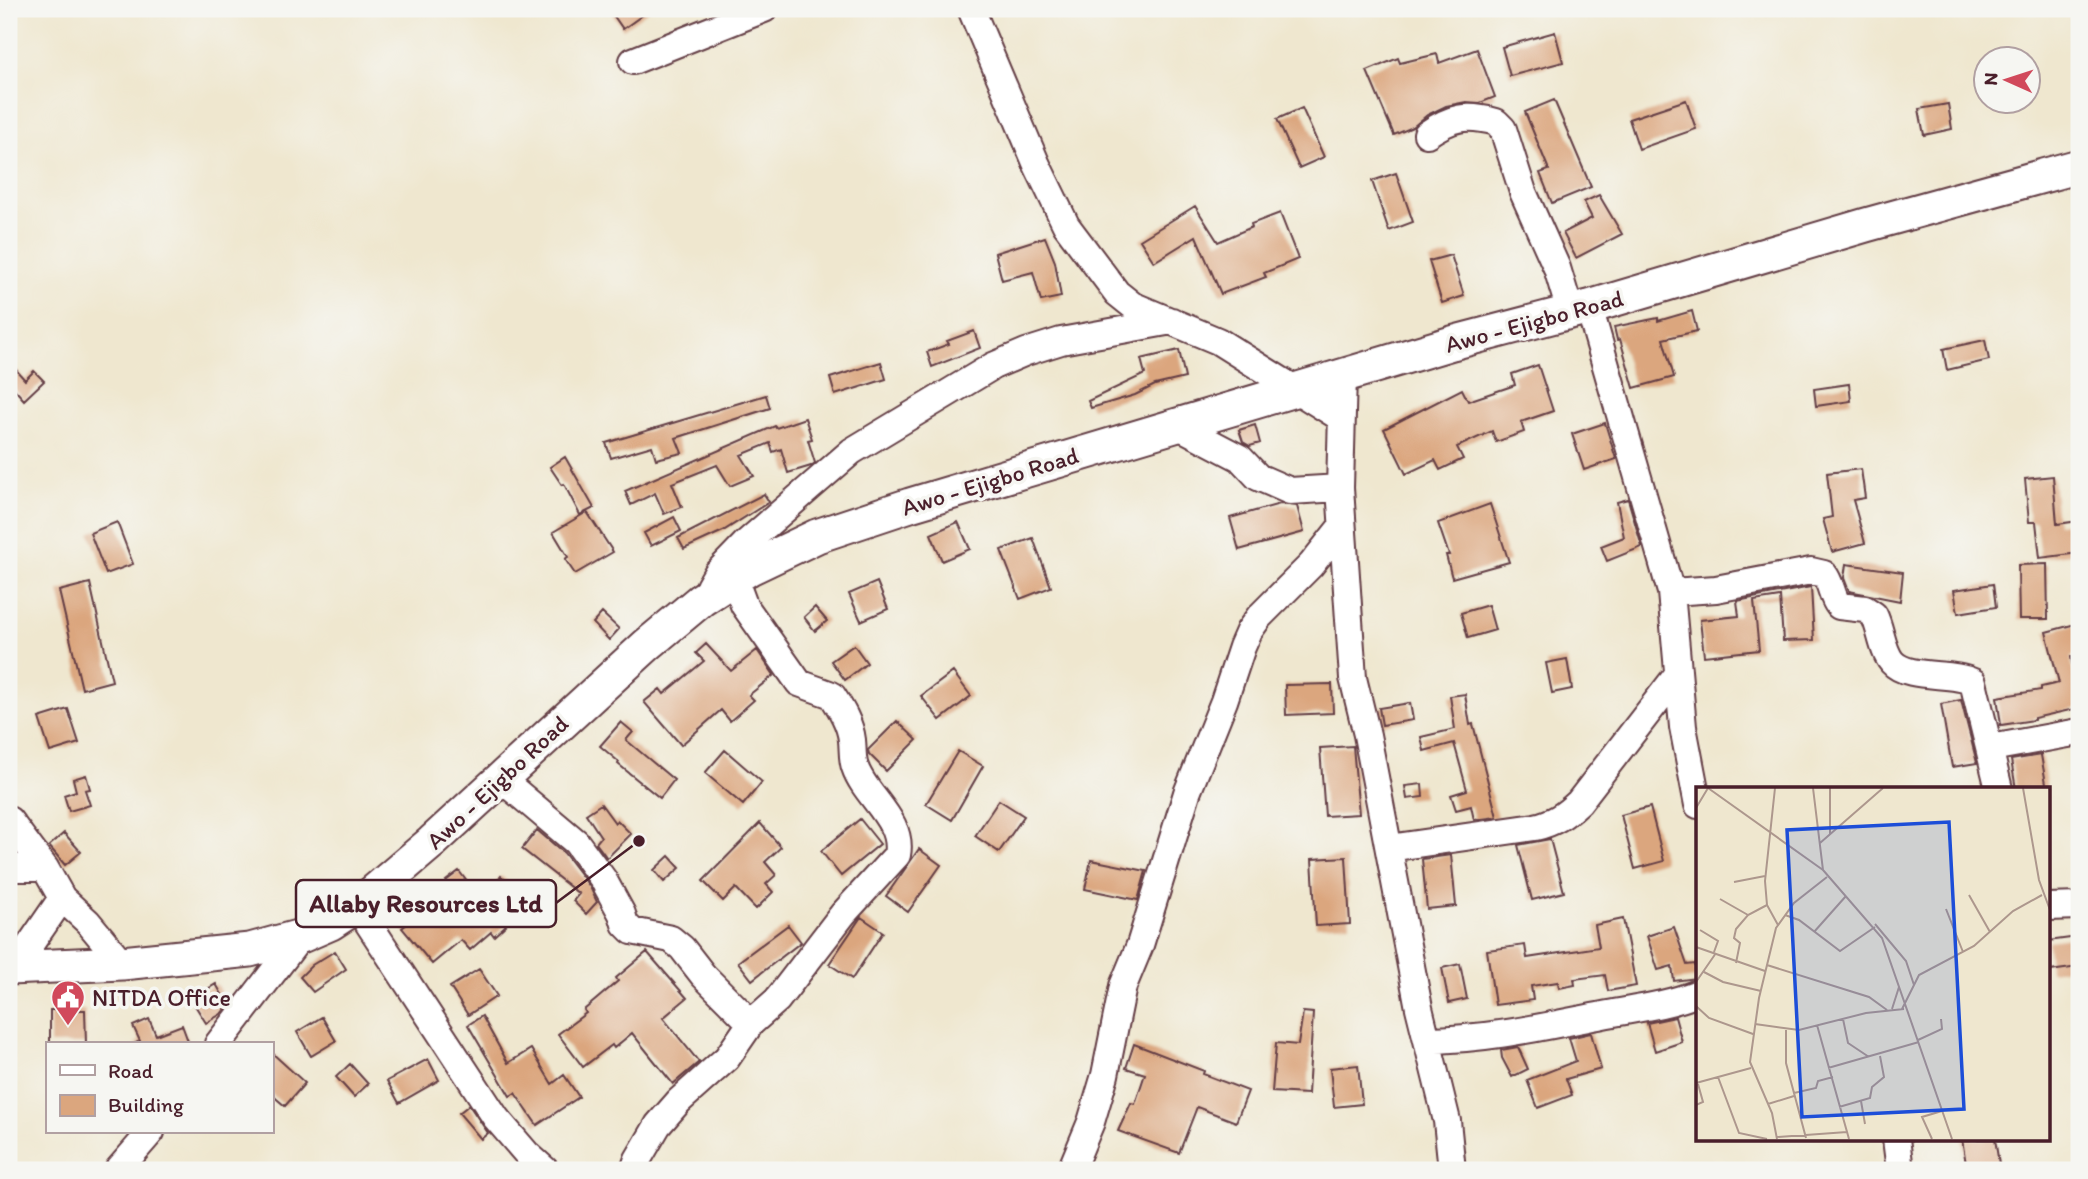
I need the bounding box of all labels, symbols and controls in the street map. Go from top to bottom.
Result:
north arrow [1972,46,2042,116]
text: N [1979,72,2002,86]
street label: Awo - Ejigbo Road [1442,283,1626,359]
street label: Awo - Ejigbo Road [898,440,1082,522]
street label: Awo - Ejigbo Road [420,709,574,855]
inset map [1696,787,2050,1140]
callout: Allaby Resources Ltd [296,880,556,927]
text: Allaby Resources Ltd [308,887,543,919]
public building icon: NITDA Office [49,978,87,1027]
place label: NITDA Office [92,983,231,1012]
legend [46,1042,273,1134]
text: Road [108,1058,154,1083]
text: Building [108,1092,184,1117]

